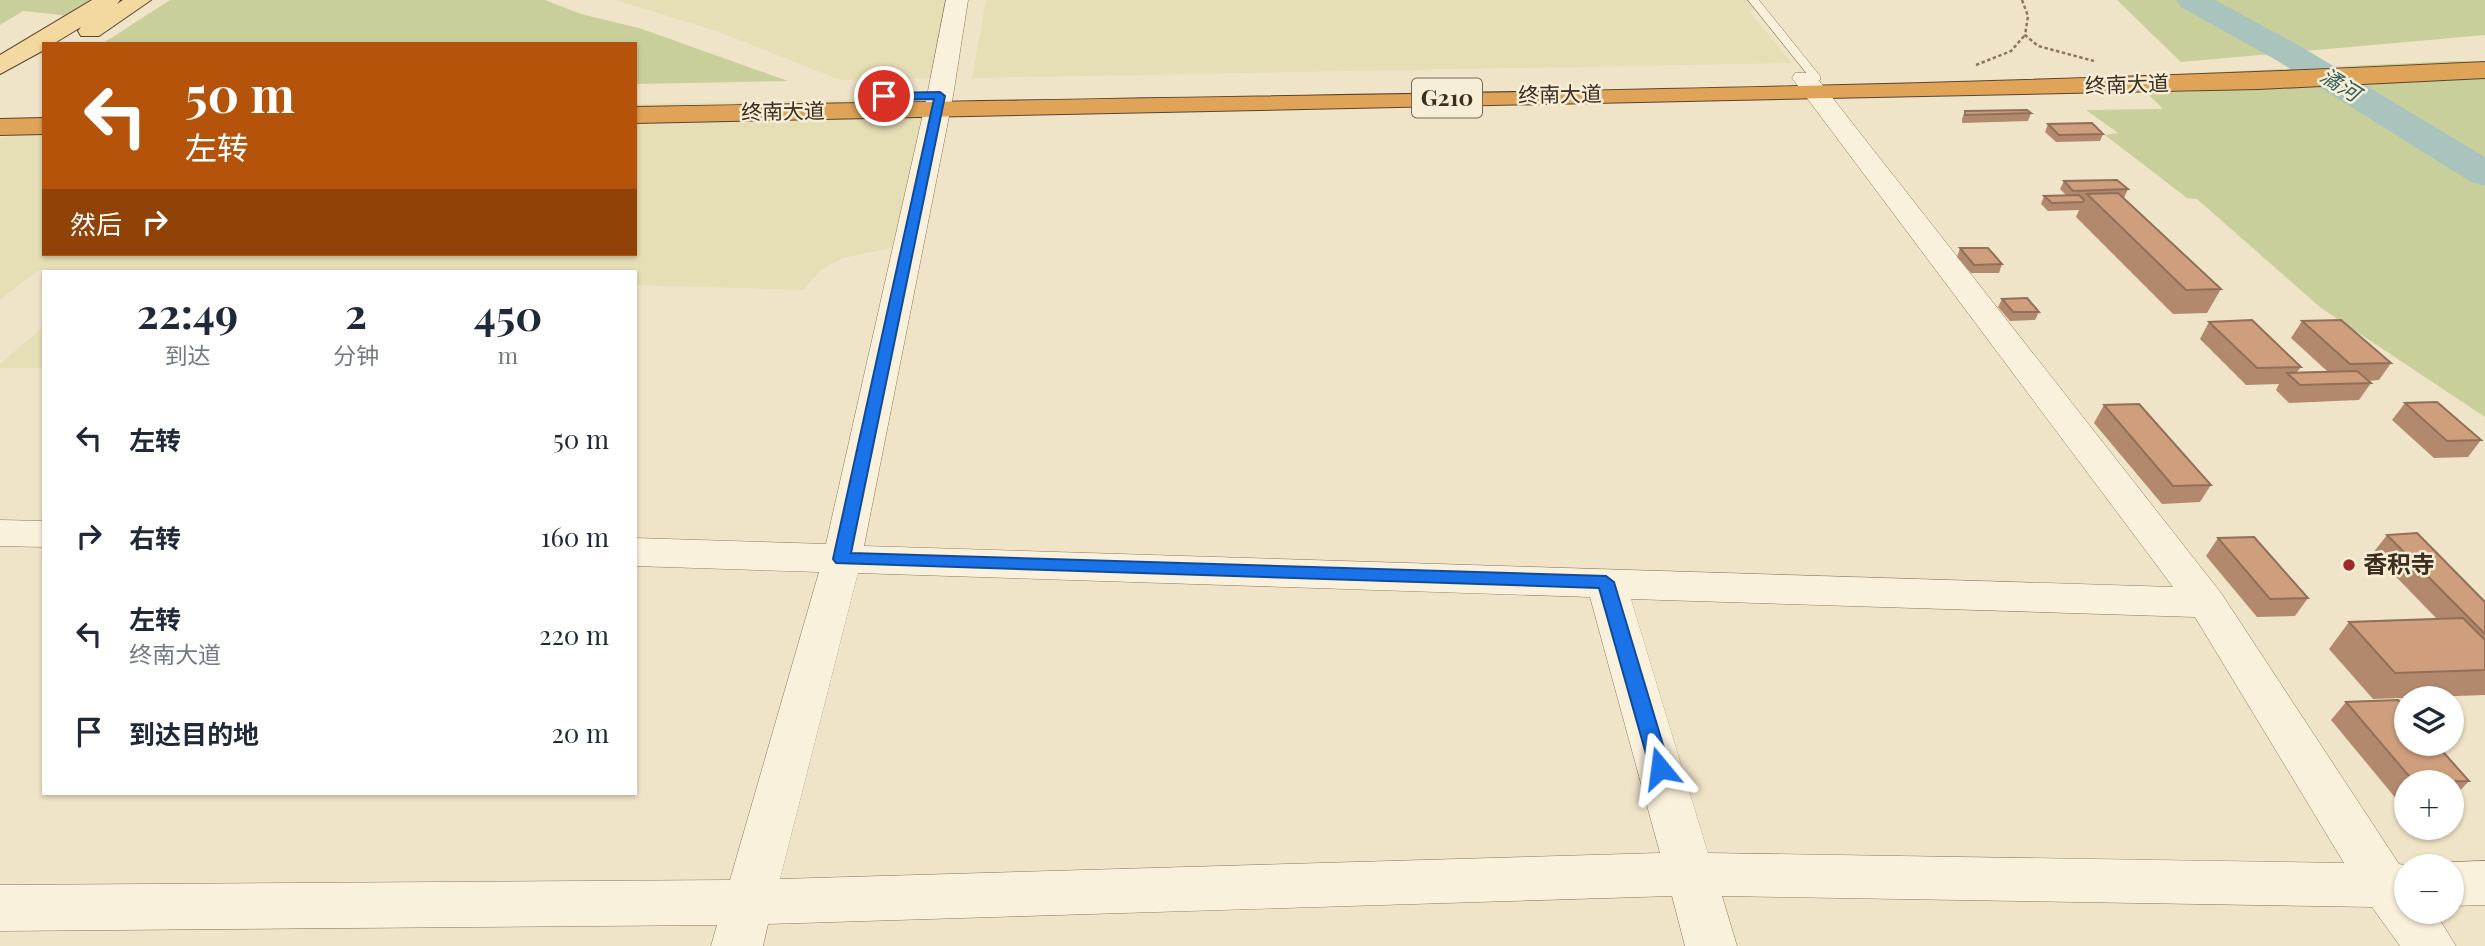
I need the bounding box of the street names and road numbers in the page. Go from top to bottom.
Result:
street label: 终南大道 [2084,68,2169,98]
road number: G210 [1412,78,1482,118]
street label: 终南大道 [1518,78,1602,108]
street label: 终南大道 [741,95,825,125]

